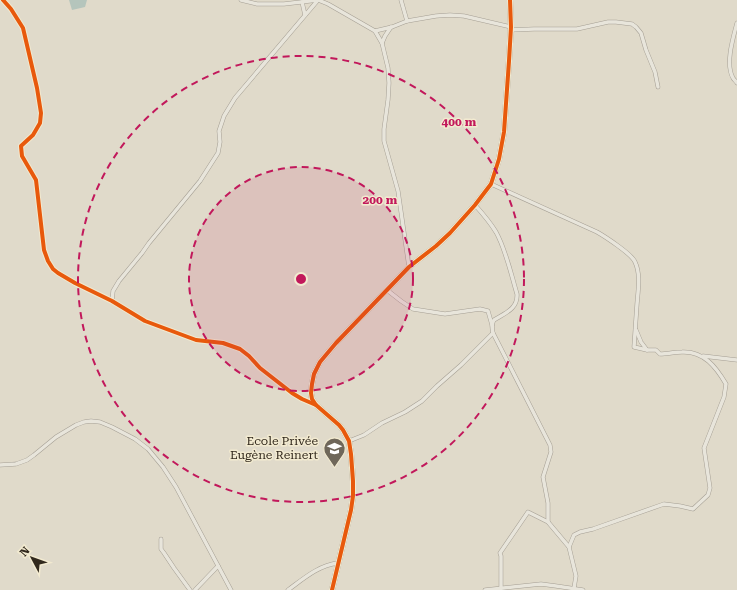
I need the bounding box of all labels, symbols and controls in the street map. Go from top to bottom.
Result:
text: 400 m [442,115,477,129]
text: 200 m [363,193,398,207]
centre of rings [294,272,308,286]
place label: Ecole Privée Eugène Reinert [230,434,319,462]
school or university icon: Ecole Privée Eugène Reinert [321,435,347,468]
north arrow [12,538,52,578]
text: N [17,544,33,559]

